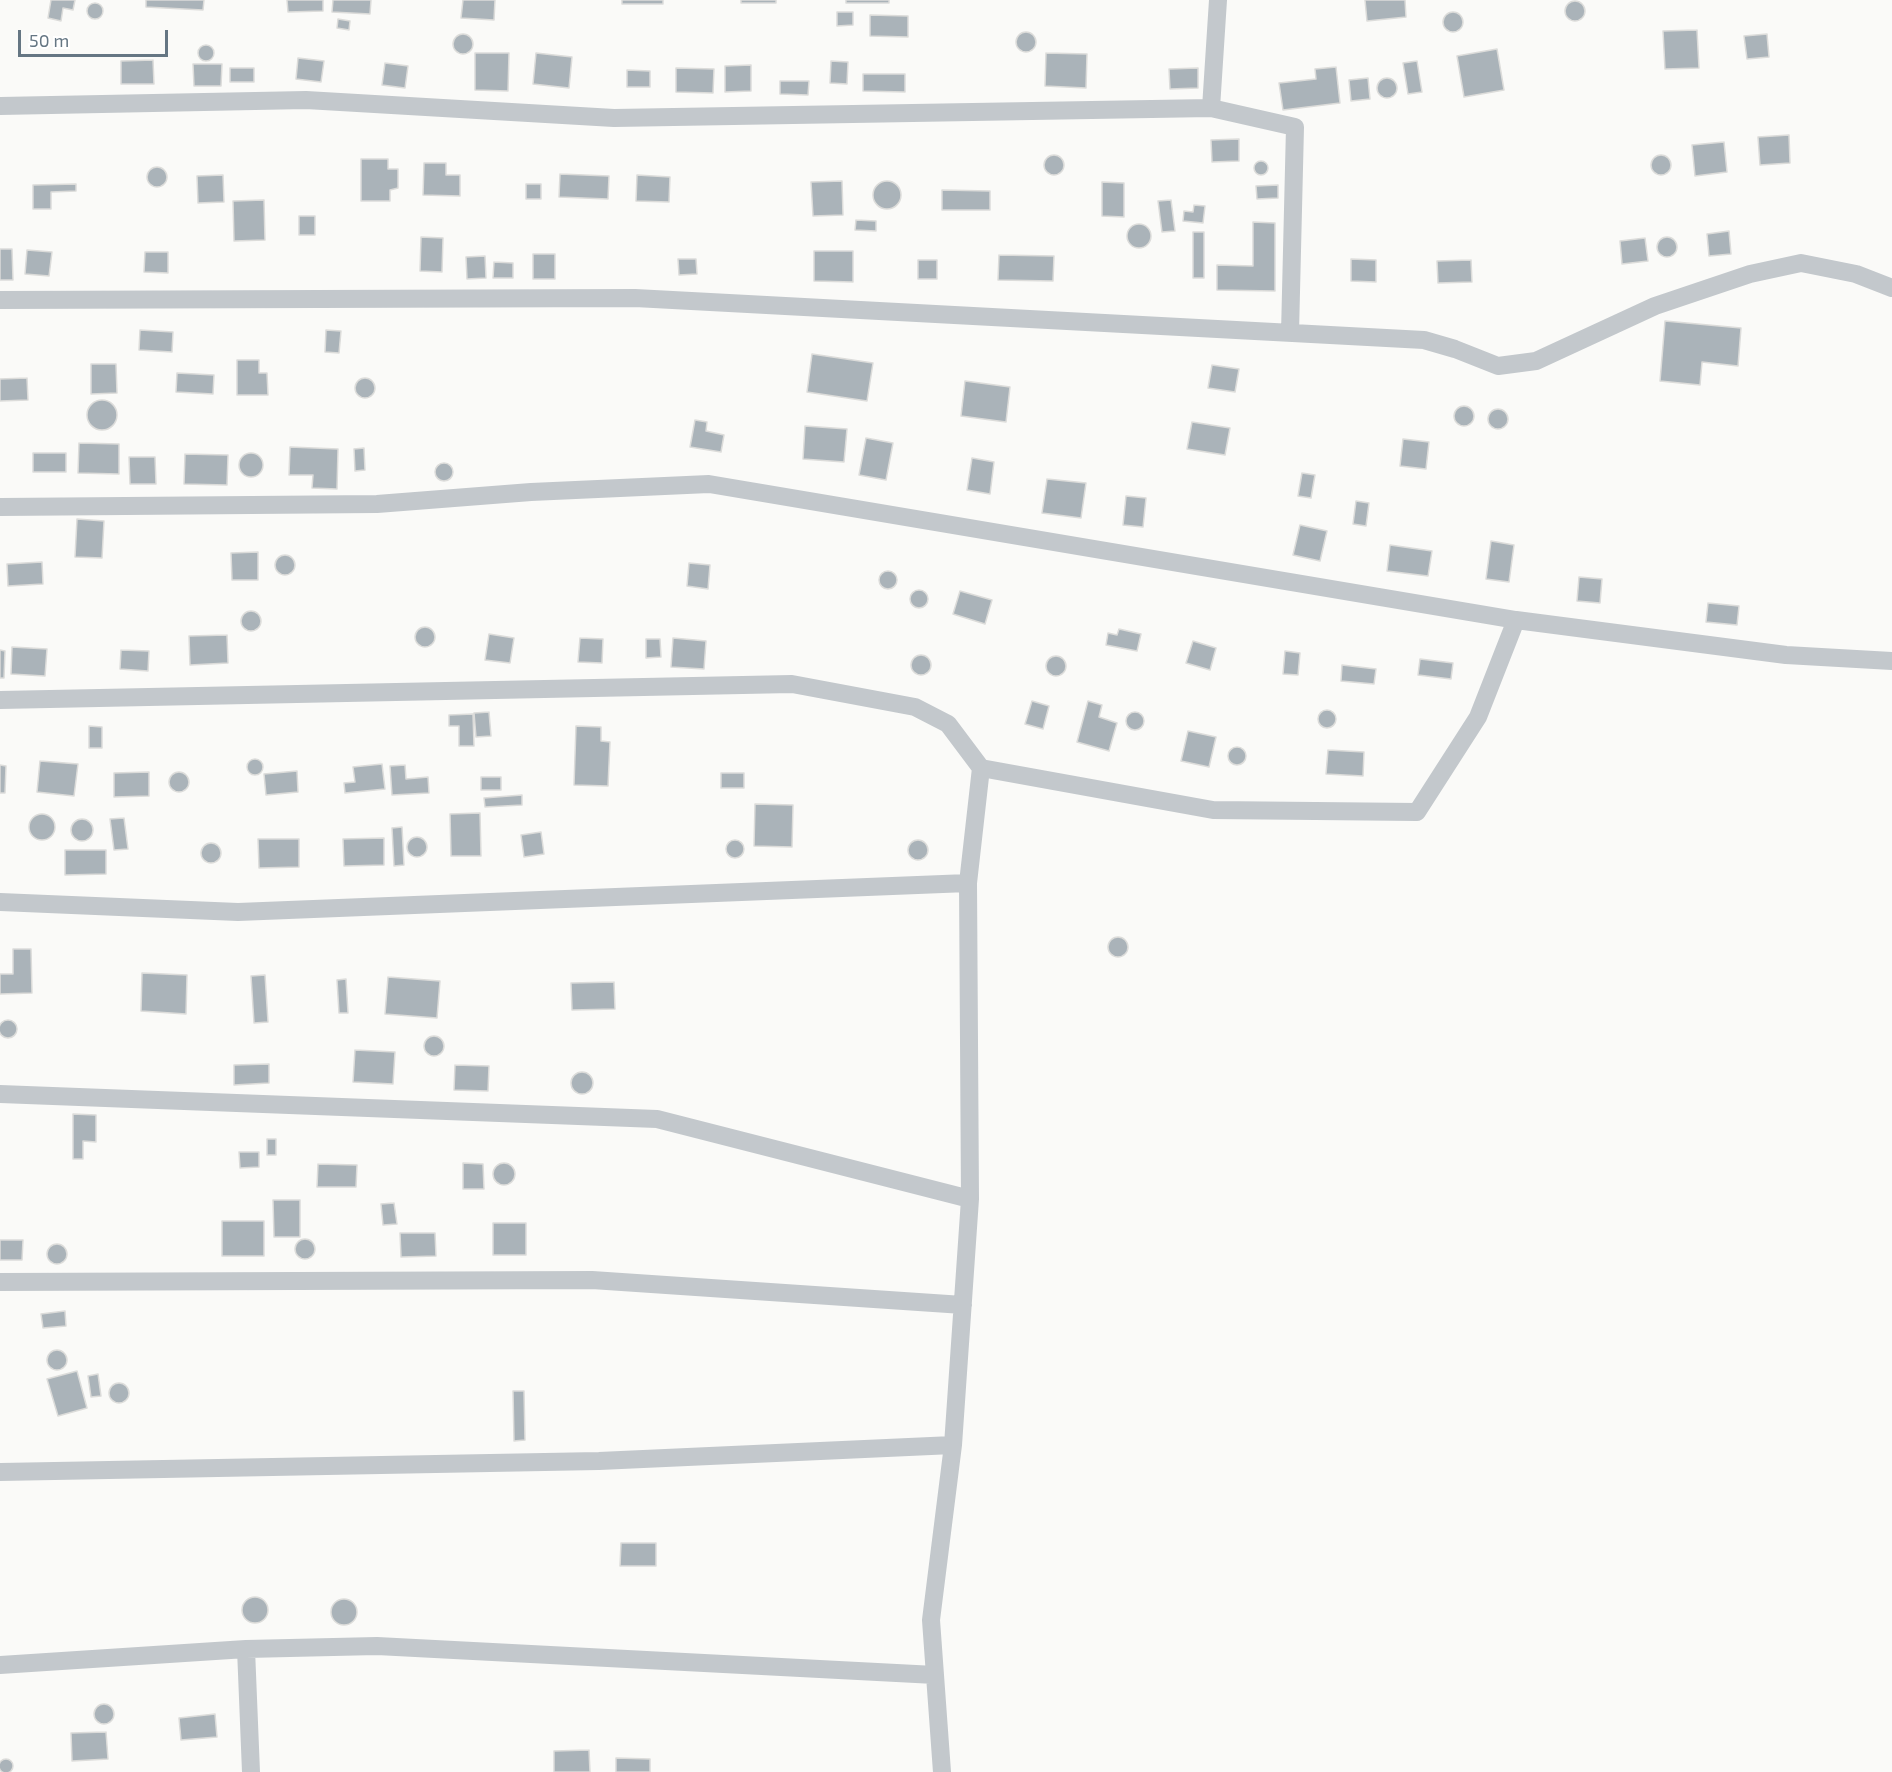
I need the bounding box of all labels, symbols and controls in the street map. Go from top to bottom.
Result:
scale bar [21,18,171,56]
text: 50 m [29,29,69,51]

